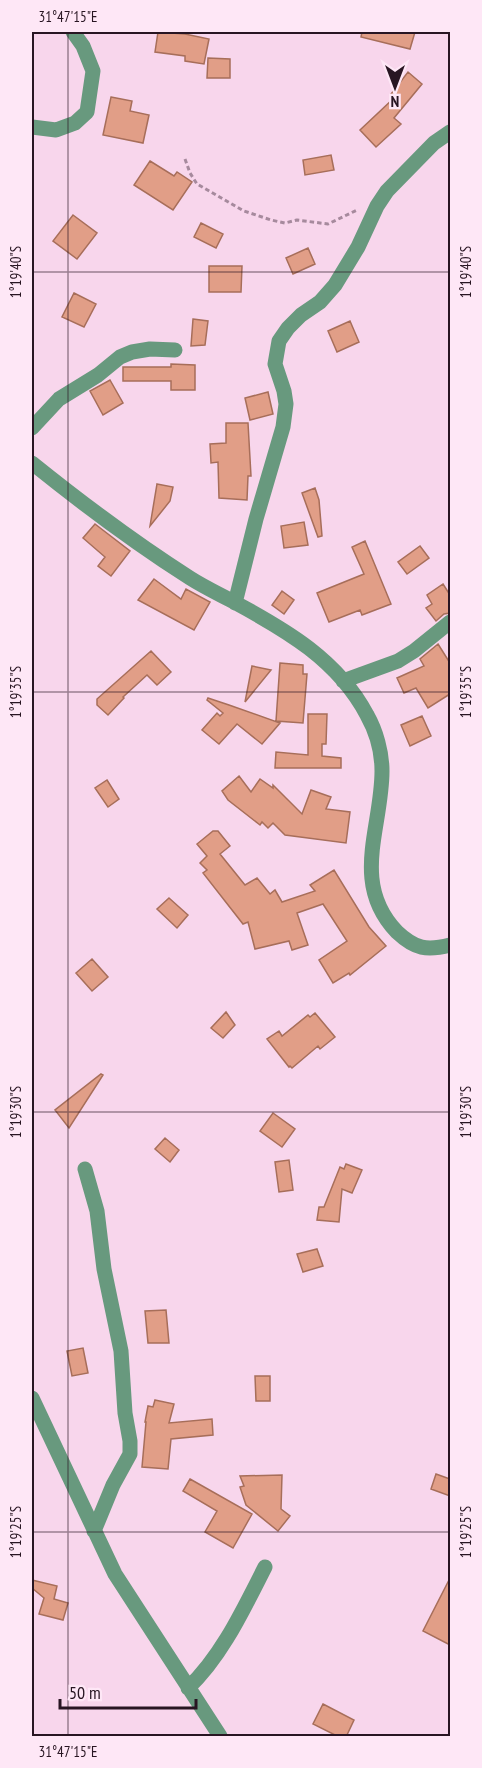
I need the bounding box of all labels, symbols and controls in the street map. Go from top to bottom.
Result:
text: 31°47'15"E [38,7,98,26]
north arrow [365,57,425,117]
text: N [391,92,399,112]
text: 1°19'40"S [6,246,25,298]
text: 1°19'40"S [456,246,475,298]
text: 1°19'35"S [6,666,25,718]
text: 1°19'35"S [456,666,475,718]
text: 1°19'30"S [6,1086,25,1138]
text: 1°19'30"S [456,1086,475,1138]
text: 1°19'25"S [6,1506,25,1558]
text: 1°19'25"S [456,1506,475,1558]
scale bar [60,1672,196,1710]
text: 50 m [69,1681,101,1704]
text: 31°47'15"E [38,1742,98,1761]

